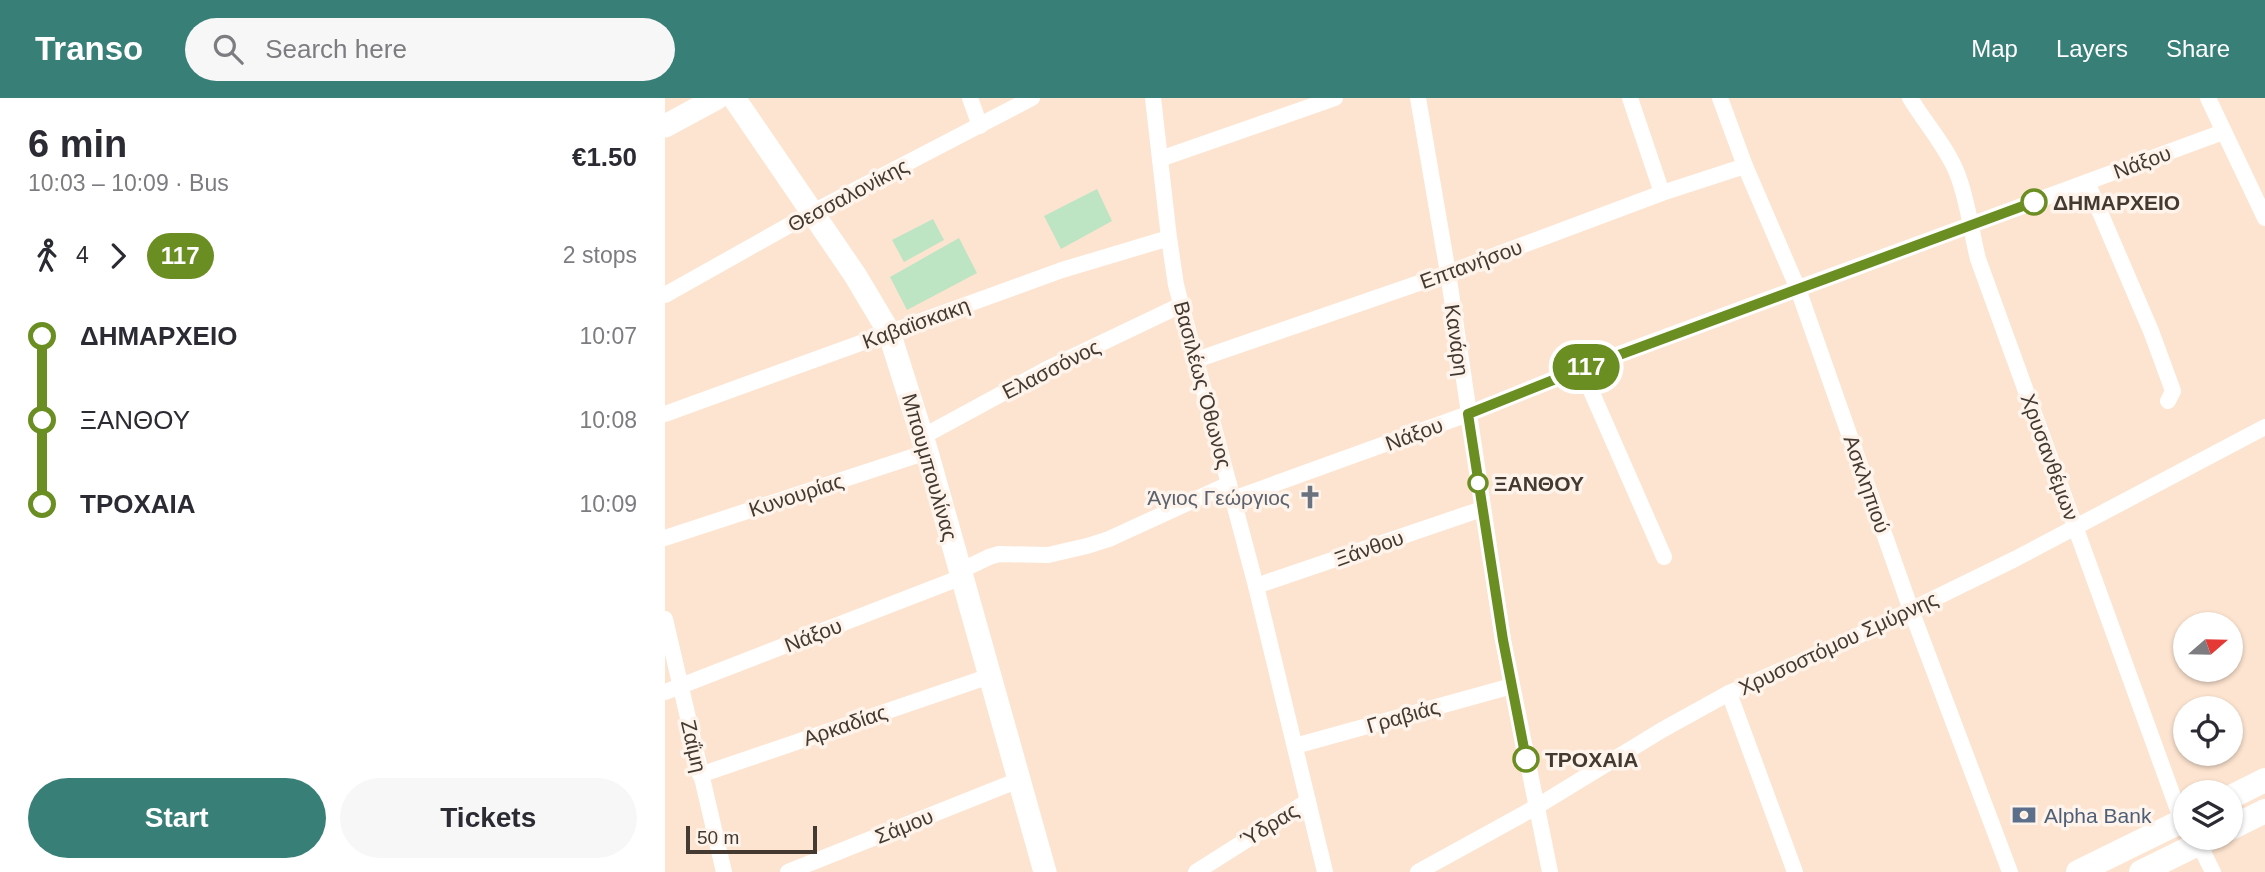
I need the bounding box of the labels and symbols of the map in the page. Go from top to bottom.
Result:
street label: Νάξου [2110,141,2174,183]
street label: Θεσσαλονίκης [784,154,912,236]
marker: ΔΗΜΑΡΧΕΙΟ [2021,189,2047,215]
place label: ΔΗΜΑΡΧΕΙΟ [2053,191,2180,214]
street label: Επτανήσου [1417,235,1525,293]
street label: Καβαϊσκακη [859,293,973,353]
street label: Βασιλέως Όθωνος [1170,299,1236,471]
street label: Κανάρη [1441,303,1473,377]
street label: Ελασσόνος [998,335,1104,403]
line badge: 117 [1546,344,1626,390]
street label: Μπουμπουλίνας [898,391,962,543]
street label: Χρυσανθέμων [2016,391,2084,523]
street label: Νάξου [1382,413,1446,455]
street label: Ασκληπιού [1840,432,1894,536]
street label: Κυνουρίας [746,469,846,521]
place label: ΞΑΝΘΟΥ [1494,472,1584,495]
marker: ΞΑΝΘΟΥ [1468,473,1488,493]
church icon: Άγιος Γεώργιος [1296,483,1324,511]
place label: Άγιος Γεώργιος [1147,486,1290,509]
street label: Ξάνθου [1332,526,1406,570]
street label: Χρυσοστόμου Σμύρνης [1735,587,1941,699]
north arrow [2173,612,2243,682]
street label: Νάξου [781,614,845,656]
street label: Γραβιάς [1364,695,1442,737]
street label: Αρκαδίας [800,700,890,750]
street label: Ζαΐμη [677,717,711,775]
marker: ΤΡΟΧΑΙΑ [1513,746,1539,772]
place label: ΤΡΟΧΑΙΑ [1545,748,1638,771]
street label: Ύδρας [1236,798,1302,852]
bank icon: Alpha Bank [2010,801,2038,829]
street label: Σάμου [872,804,936,848]
place label: Alpha Bank [2044,804,2152,827]
scale bar [686,823,817,855]

